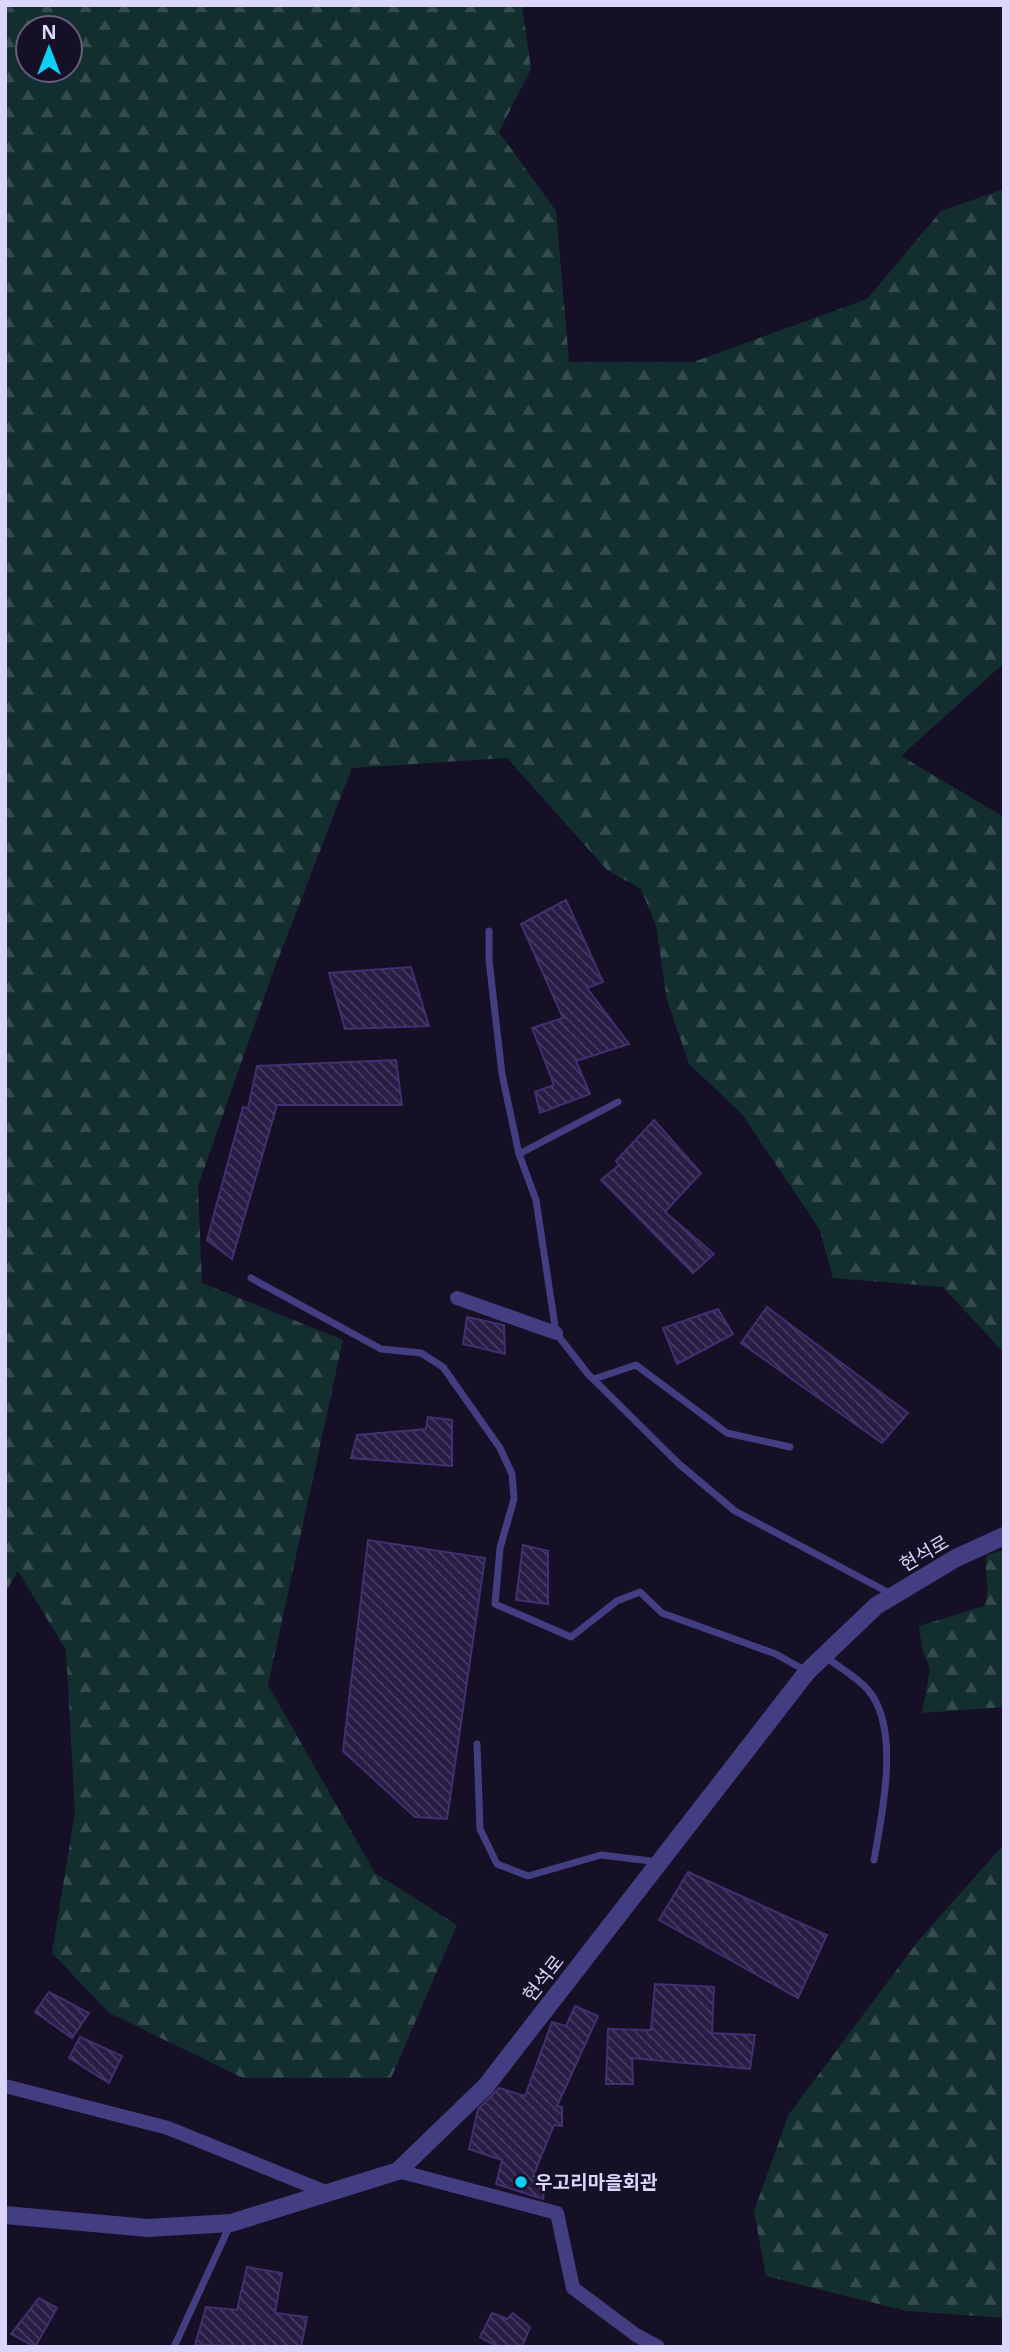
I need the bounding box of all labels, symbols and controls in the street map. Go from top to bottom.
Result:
north arrow [14,14,84,84]
text: N [41,19,57,45]
street label: 현석로 [895,1529,953,1577]
street label: 현석로 [517,1949,569,2007]
place label: 우고리마을회관 [535,2169,658,2195]
marker: 우고리마을회관 [513,2174,529,2190]

